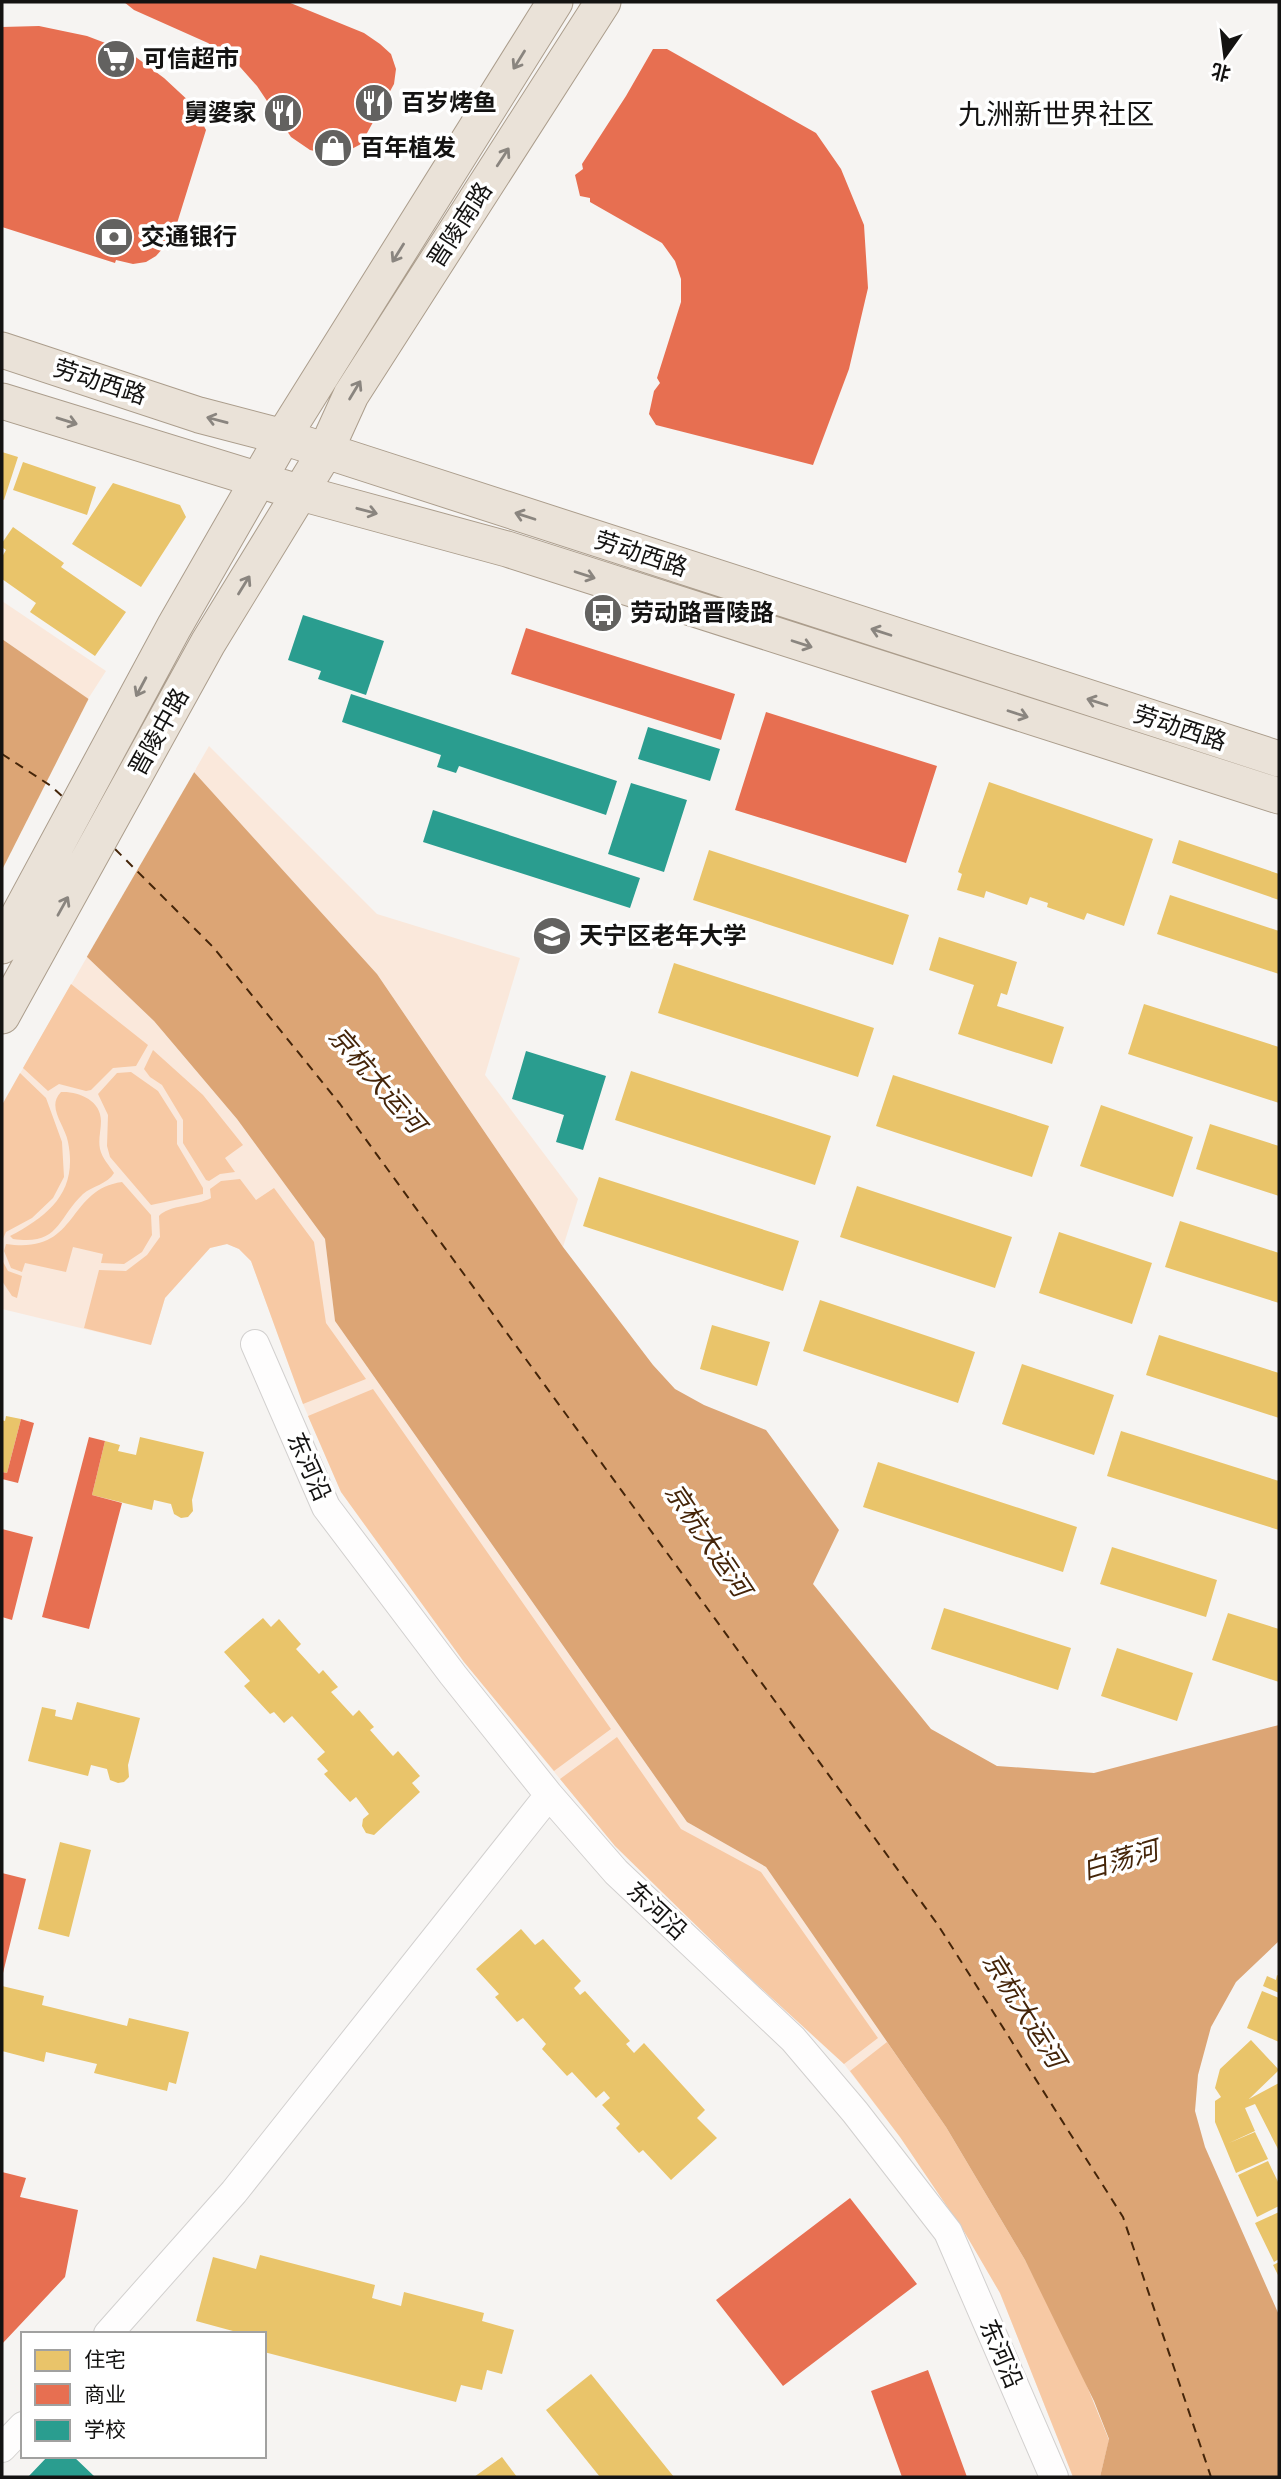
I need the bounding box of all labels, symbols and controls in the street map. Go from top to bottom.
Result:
north arrow [1190,21,1260,91]
supermarket icon: 可信超市 [95,38,137,80]
place label: 可信超市 [143,43,239,73]
one-way arrow [511,49,525,69]
text: 北 [1209,59,1233,86]
restaurant icon: 百岁烤鱼 [353,82,395,124]
place label: 百岁烤鱼 [401,87,497,117]
restaurant icon: 舅婆家 [262,92,304,134]
district label: 九洲新世界社区 [958,96,1154,131]
place label: 舅婆家 [184,97,256,127]
shop icon: 百年植发 [312,127,354,169]
place label: 百年植发 [360,132,456,162]
one-way arrow [497,148,511,168]
street label: 晋陵南路 [420,176,498,273]
bank icon: 交通银行 [93,216,135,258]
place label: 交通银行 [141,221,237,251]
one-way arrow [391,242,405,262]
street label: 劳动西路 [50,352,151,410]
one-way arrow [348,381,362,401]
one-way arrow [206,412,228,425]
one-way arrow [56,416,78,429]
one-way arrow [355,505,378,518]
one-way arrow [514,509,536,522]
street label: 劳动西路 [591,524,692,582]
one-way arrow [574,569,596,582]
one-way arrow [238,576,252,596]
bus stop icon: 劳动路晋陵路 [582,592,624,634]
place label: 劳动路晋陵路 [630,597,774,627]
one-way arrow [870,624,892,637]
one-way arrow [790,639,812,651]
one-way arrow [134,677,148,697]
street label: 晋陵中路 [122,682,195,781]
one-way arrow [1087,694,1109,707]
street label: 劳动西路 [1130,698,1231,756]
one-way arrow [1007,709,1029,721]
one-way arrow [57,896,70,917]
school or university icon: 天宁区老年大学 [531,915,573,957]
place label: 天宁区老年大学 [579,920,747,950]
water label: 京杭大运河 [322,1020,436,1143]
street label: 东河沿 [282,1428,338,1506]
water label: 京杭大运河 [658,1477,761,1607]
water label: 白荡河 [1078,1832,1167,1886]
street label: 东河沿 [621,1875,694,1946]
water label: 京杭大运河 [976,1946,1076,2078]
street label: 东河沿 [974,2315,1030,2393]
legend [21,2332,266,2458]
text: 住宅 [84,2346,126,2372]
text: 商业 [84,2381,126,2407]
text: 学校 [84,2416,126,2442]

